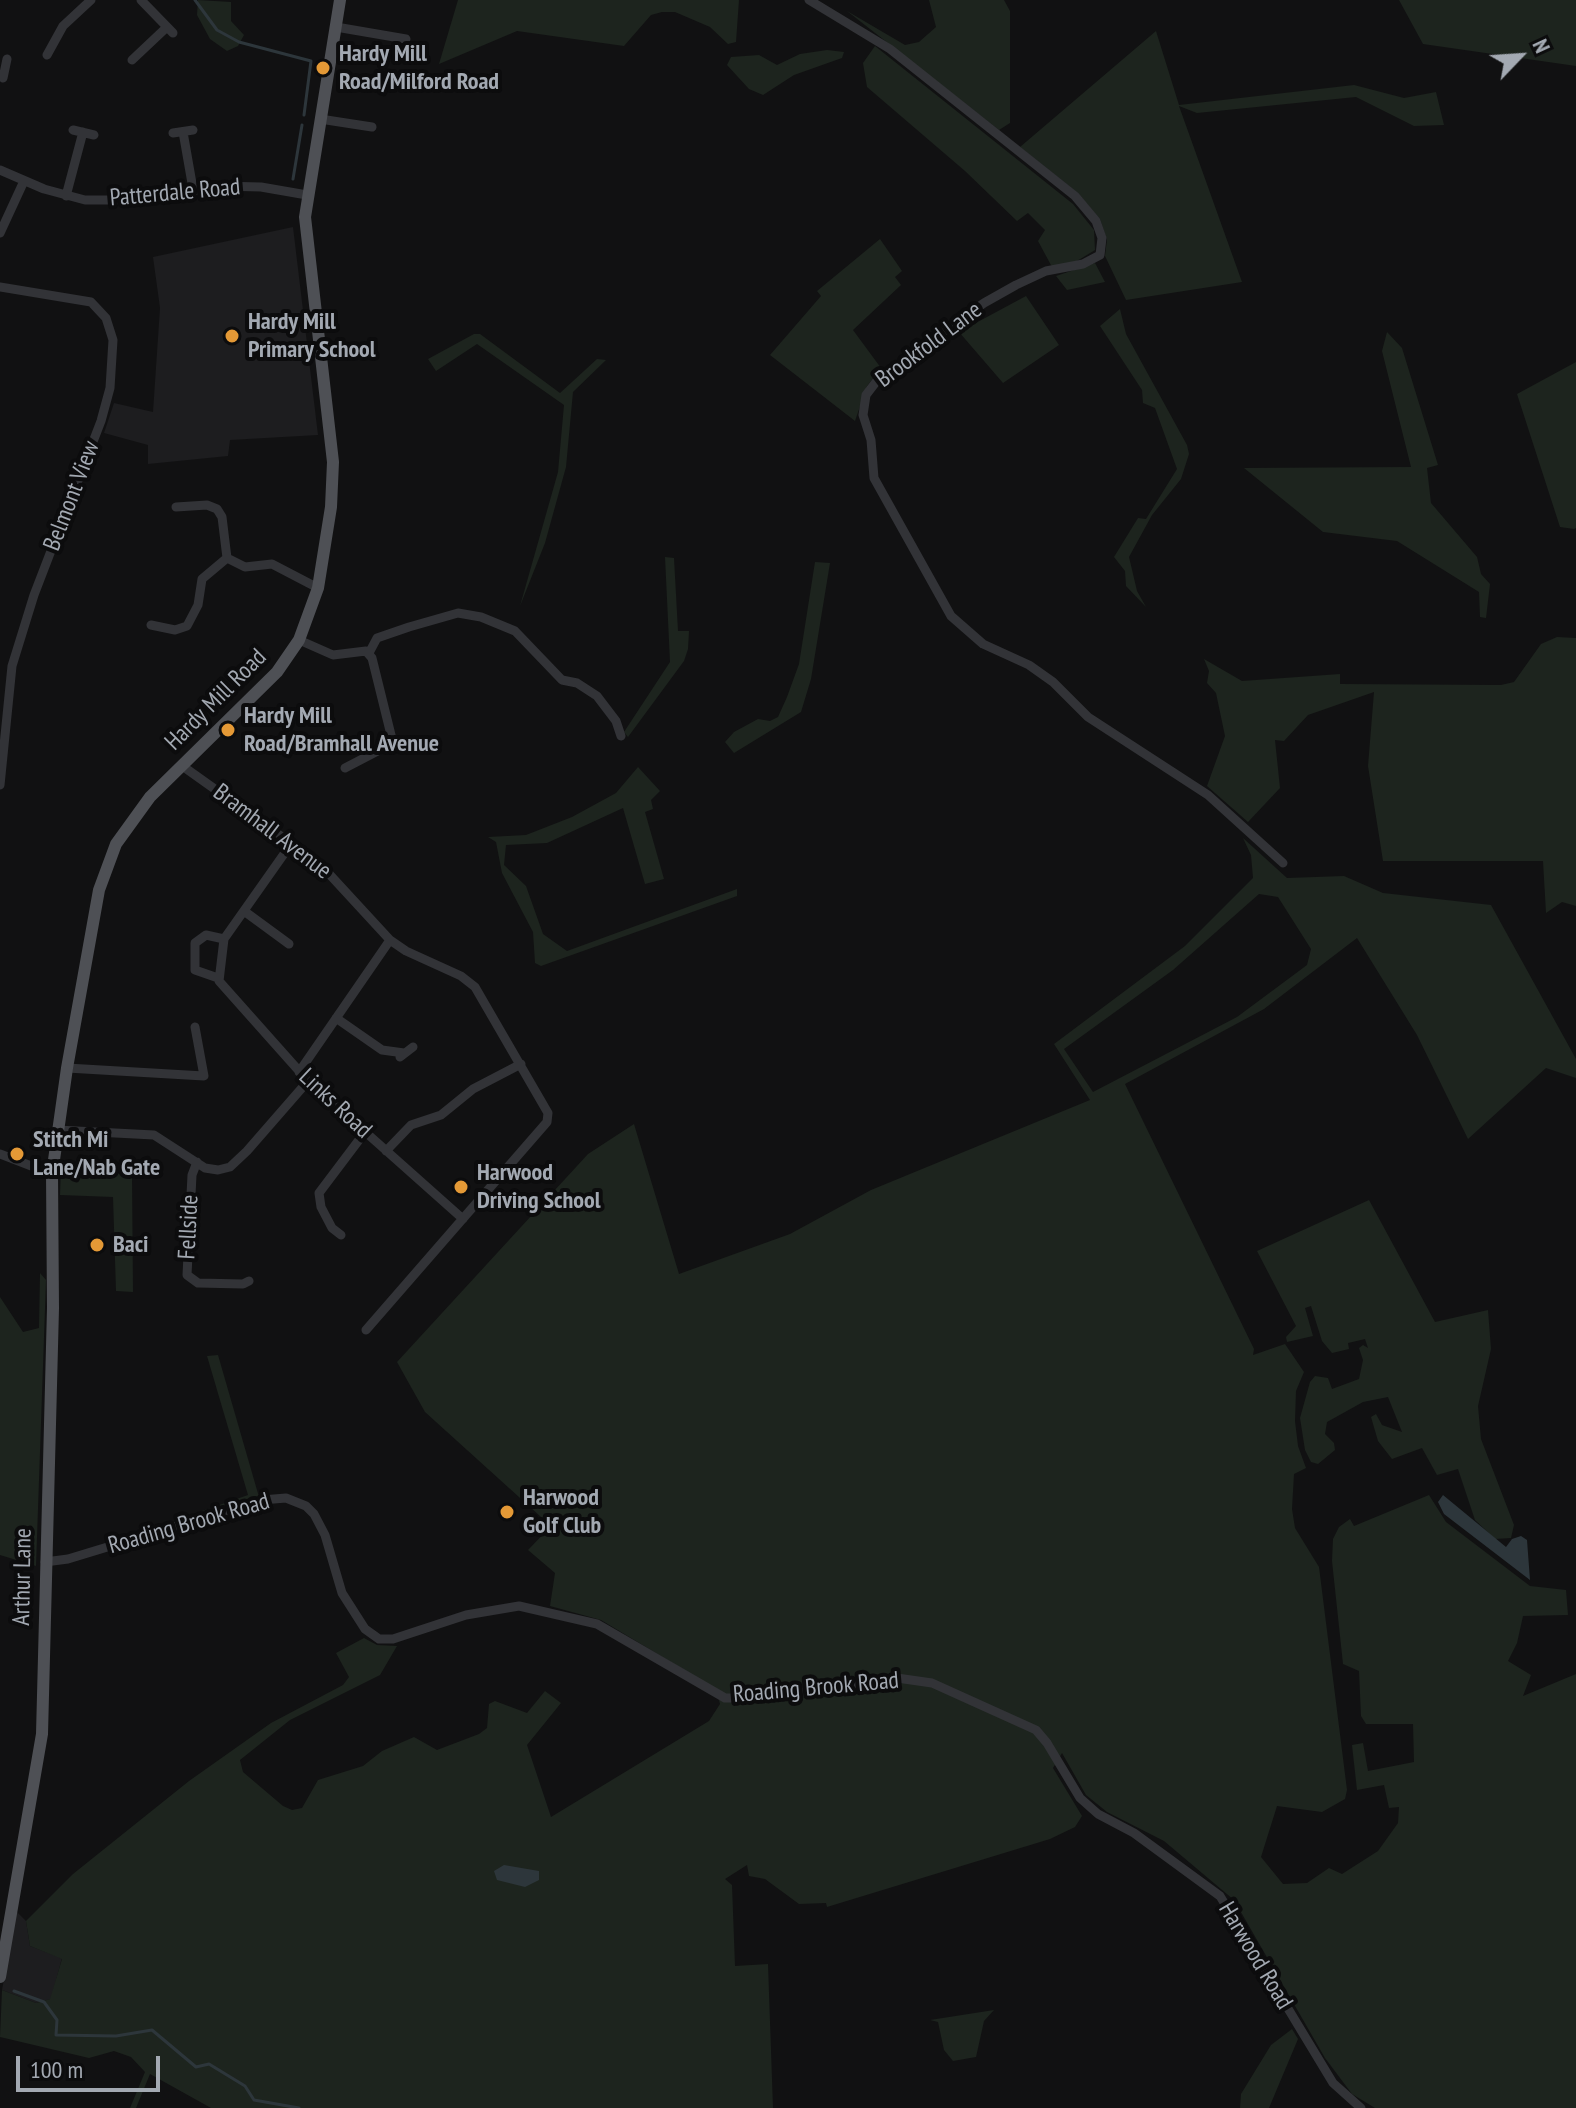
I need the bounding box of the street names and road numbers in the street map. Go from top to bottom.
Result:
street label: Patterdale Road [109,173,241,213]
street label: Brookfold Lane [870,296,988,394]
street label: Belmont View [38,437,106,555]
street label: Hardy Mill Road [159,643,273,757]
street label: Bramhall Avenue [207,778,337,886]
street label: Links Road [293,1063,377,1145]
street label: Fellside [173,1194,205,1260]
street label: Roading Brook Road [105,1487,273,1561]
street label: Arthur Lane [8,1528,38,1626]
street label: Roading Brook Road [732,1666,900,1710]
street label: Harwood Road [1212,1897,1298,2015]

